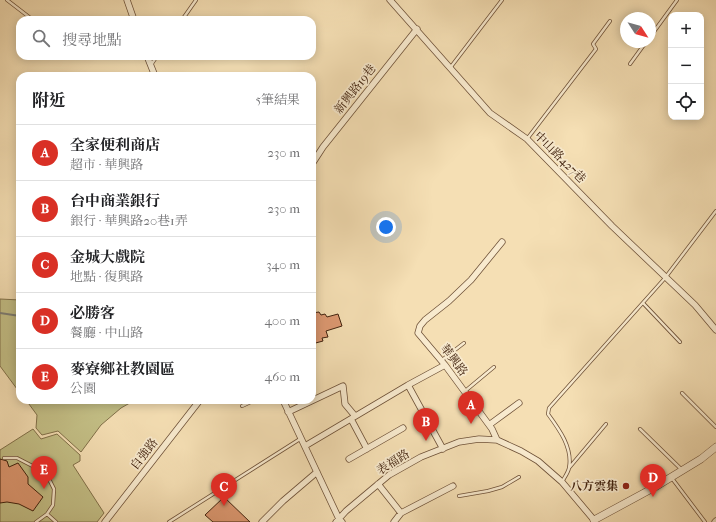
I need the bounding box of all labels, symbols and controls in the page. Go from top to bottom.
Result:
north arrow [620,12,656,48]
map controls [668,12,704,120]
button: + [668,12,704,48]
search box [16,16,316,60]
icon: search [30,27,52,49]
text: 搜尋地點 [62,31,122,49]
button: − [668,48,704,84]
street label: 新興路19巷 [331,62,379,116]
button: locate [668,84,704,120]
text: 附近 [32,90,66,110]
text: 5筆結果 [255,92,300,107]
street label: 中山路427巷 [531,128,589,186]
text: 全家便利商店 [70,136,160,154]
text: A [41,145,49,160]
text: 230 m [267,145,300,160]
text: 超市 · 華興路 [70,157,143,172]
text: 台中商業銀行 [70,192,160,210]
text: B [41,201,49,216]
text: 230 m [267,201,300,216]
text: 銀行 · 華興路20巷1弄 [70,213,188,228]
your location [376,217,396,237]
text: 金城大戲院 [70,248,145,266]
text: C [41,257,49,272]
text: 340 m [266,257,300,272]
text: 地點 · 復興路 [70,269,143,284]
text: 必勝客 [70,304,115,322]
text: D [40,313,50,328]
text: 400 m [264,313,300,328]
text: 餐廳 · 中山路 [70,325,143,340]
street label: 華興路 [438,341,470,379]
text: 麥寮鄉社教園區 [70,360,175,378]
text: E [41,369,49,384]
text: 460 m [265,369,300,384]
text: 公園 [70,381,96,396]
pin: A [458,391,484,424]
pin: B [413,408,439,441]
street label: 自強路 [127,436,161,472]
street label: 表福路 [374,447,412,477]
pin: E [31,456,57,489]
pin: D [640,464,666,497]
pin: C [211,473,237,506]
place label: 八方雲集 [570,479,618,493]
marker: 八方雲集 [621,481,631,491]

